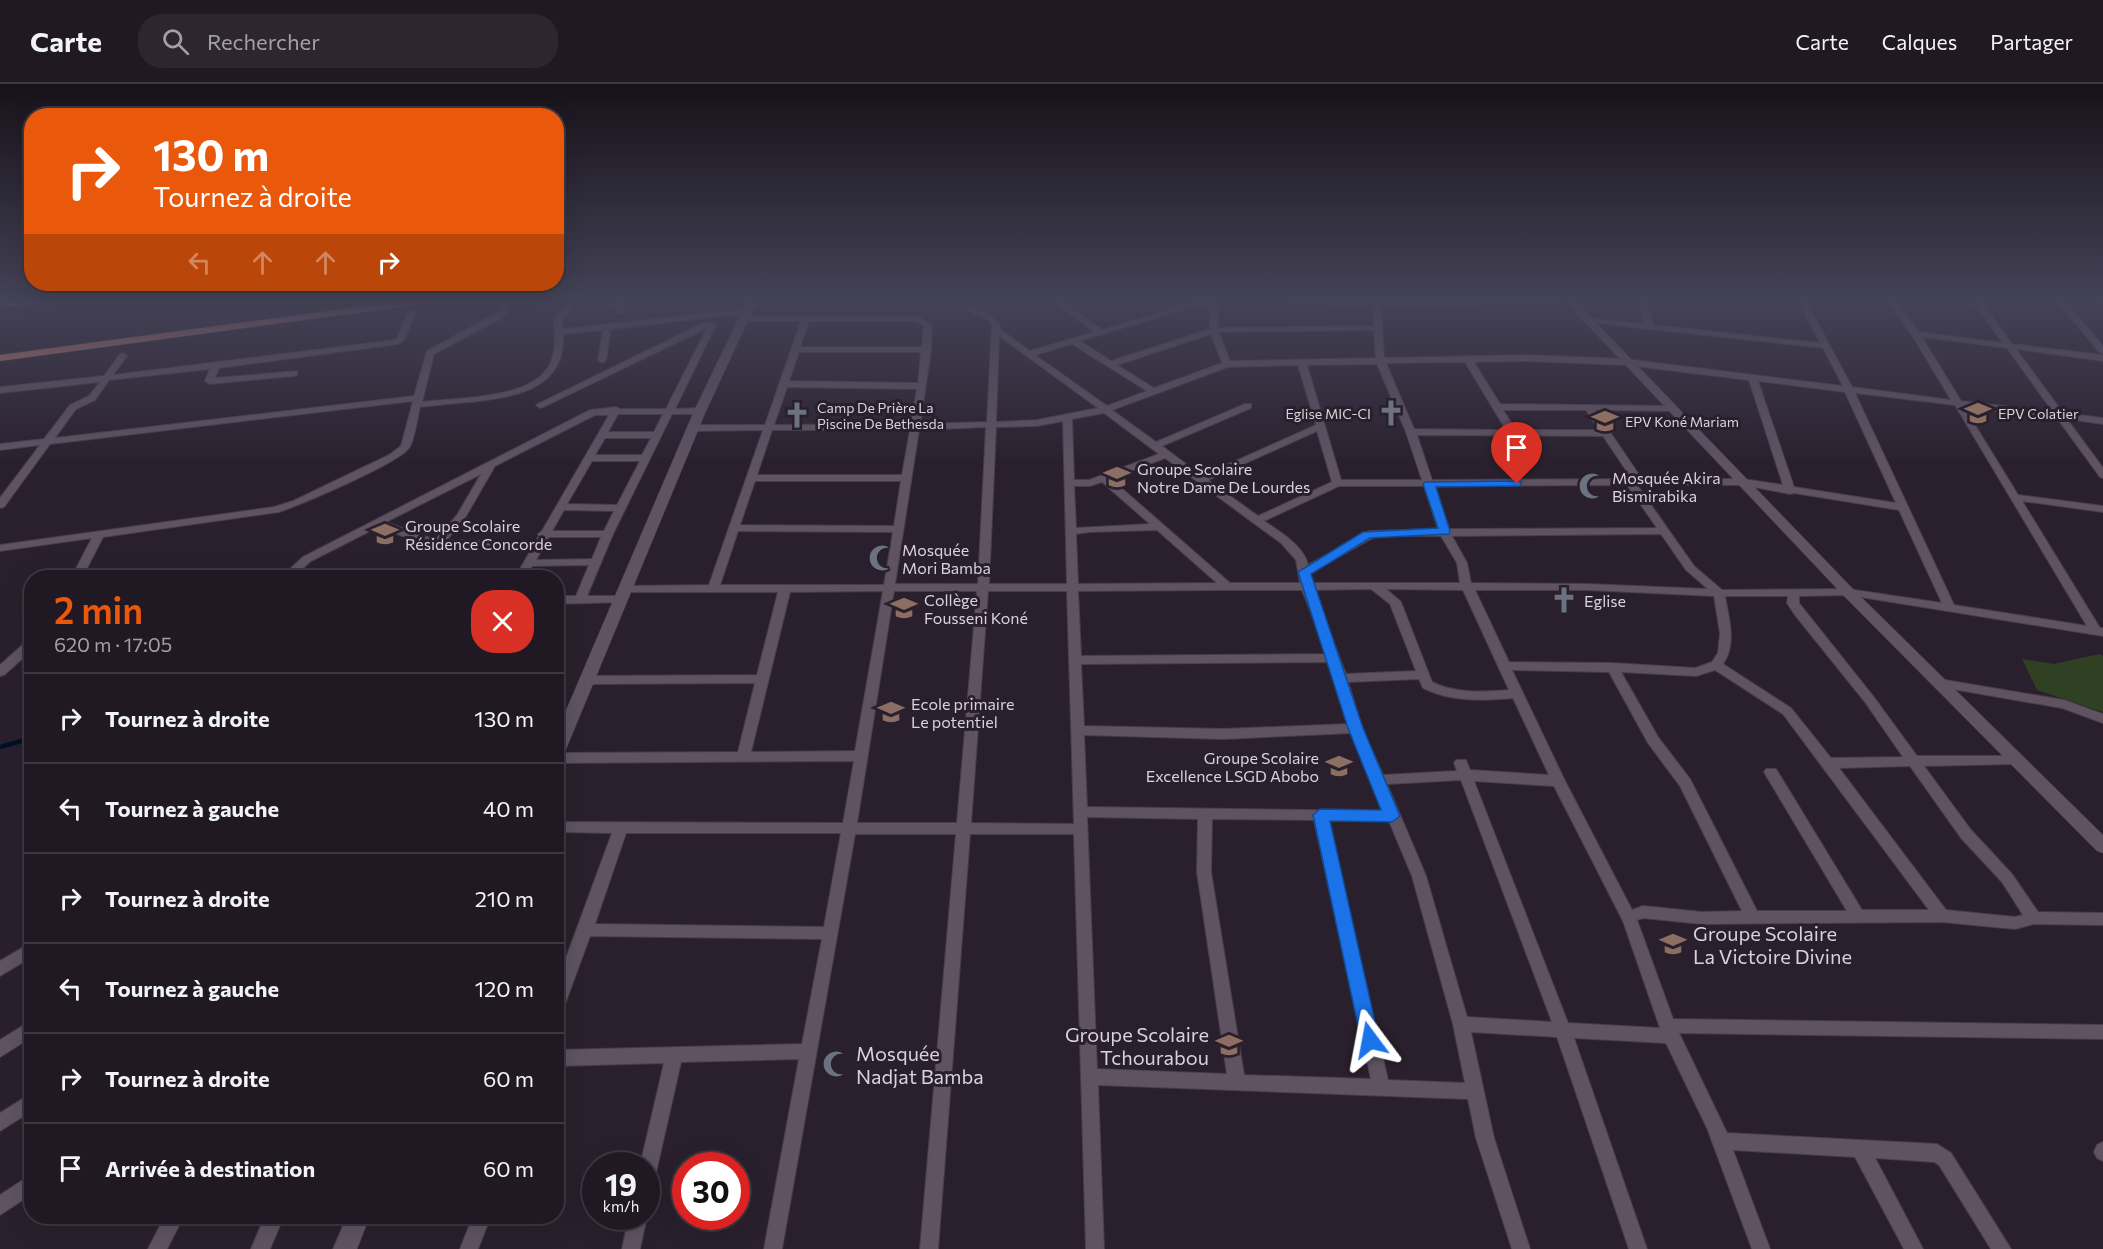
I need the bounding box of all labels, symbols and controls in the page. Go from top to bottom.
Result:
search box [138,14,558,68]
text: Carte [30,24,102,58]
icon: search [159,25,192,58]
text: Rechercher [207,28,320,55]
text: Carte [1796,29,1849,54]
text: Calques [1882,29,1957,54]
text: Partager [1990,29,2073,54]
text: 130 m [153,128,269,180]
icon: right [54,132,132,210]
text: Tournez à droite [153,180,352,213]
icon: left [183,246,216,279]
icon: ahead [246,246,279,279]
icon: ahead [309,246,342,279]
icon: right [372,246,405,279]
church icon: Eglise MIC-CI [1376,398,1406,428]
school or university icon: EPV Colatier [1963,398,1993,428]
place label: Camp De Prière La Piscine De Bethesda [817,399,944,432]
church icon: Camp De Prière La Piscine De Bethesda [782,400,812,430]
place label: Eglise MIC-CI [1285,405,1371,422]
place label: EPV Colatier [1998,405,2079,422]
school or university icon: EPV Koné Mariam [1590,406,1620,436]
place label: EPV Koné Mariam [1625,413,1739,430]
pin [1491,422,1542,484]
icon: arrive [1500,431,1533,464]
place label: Groupe Scolaire Notre Dame De Lourdes [1137,459,1310,496]
school or university icon: Groupe Scolaire Notre Dame De Lourdes [1102,462,1132,492]
place label: Mosquée Akira Bismirabika [1612,468,1721,505]
mosque icon: Mosquée Akira Bismirabika [1577,471,1607,501]
place label: Groupe Scolaire Résidence Concorde [405,516,552,553]
school or university icon: Groupe Scolaire Résidence Concorde [370,519,400,549]
place label: Mosquée Mori Bamba [902,540,991,577]
mosque icon: Mosquée Mori Bamba [867,543,897,573]
church icon: Eglise [1549,585,1579,615]
text: 2 min [54,587,143,631]
button: close [471,590,534,653]
place label: Collège Fousseni Koné [924,590,1028,627]
place label: Eglise [1584,591,1626,610]
school or university icon: Collège Fousseni Koné [889,593,919,623]
text: 620 m · 17:05 [54,632,172,656]
place label: Ecole primaire Le potentiel [911,694,1015,731]
school or university icon: Ecole primaire Le potentiel [876,697,906,727]
icon: right [54,702,87,735]
text: Tournez à droite [105,705,270,732]
text: 130 m [474,705,534,732]
place label: Groupe Scolaire Excellence LSGD Abobo [1146,748,1319,785]
school or university icon: Groupe Scolaire Excellence LSGD Abobo [1324,751,1354,781]
icon: left [54,792,87,825]
text: Tournez à gauche [105,795,279,822]
text: 40 m [483,795,534,822]
icon: right [54,882,87,915]
text: Tournez à droite [105,885,270,912]
text: 210 m [475,885,534,912]
place label: Groupe Scolaire La Victoire Divine [1693,921,1852,968]
school or university icon: Groupe Scolaire La Victoire Divine [1658,929,1688,959]
icon: left [54,972,87,1005]
text: Tournez à gauche [105,975,279,1002]
text: 120 m [475,975,534,1002]
position arrow [1338,1008,1402,1072]
place label: Groupe Scolaire Tchourabou [1065,1022,1209,1069]
school or university icon: Groupe Scolaire Tchourabou [1214,1030,1244,1060]
place label: Mosquée Nadjat Bamba [856,1041,984,1088]
mosque icon: Mosquée Nadjat Bamba [821,1049,851,1079]
icon: right [54,1062,87,1095]
text: Tournez à droite [105,1065,270,1092]
text: 60 m [483,1065,534,1092]
icon: arrive [54,1152,87,1185]
speed limit sign: 30 [672,1152,750,1230]
text: Arrivée à destination [105,1155,315,1182]
text: 60 m [483,1155,534,1182]
text: 19 [605,1165,637,1202]
text: km/h [603,1197,639,1215]

